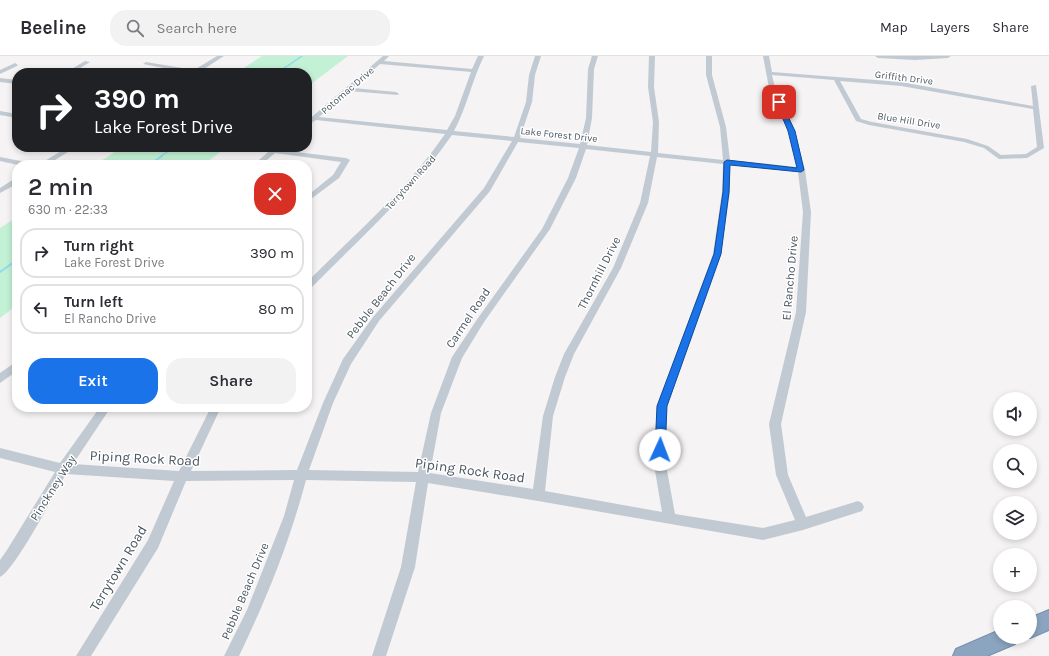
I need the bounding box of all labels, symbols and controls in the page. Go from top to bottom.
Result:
search box [110,10,390,46]
text: Beeline [20,17,86,39]
icon: search [124,17,146,39]
text: Search here [156,19,237,37]
text: Map [880,19,908,36]
text: Layers [930,19,970,36]
text: Share [992,19,1029,36]
street label: Potomac Drive [319,65,376,117]
street label: Griffith Drive [874,68,934,88]
text: 390 m [94,82,180,115]
icon: right [28,84,80,136]
pin [762,85,796,119]
icon: arrive [768,91,790,113]
street label: Blue Hill Drive [877,110,941,132]
text: Lake Forest Drive [94,116,233,138]
street label: Lake Forest Drive [520,125,598,145]
street label: Terrytown Road [383,153,438,212]
text: 2 min [28,173,94,201]
button: close [254,173,296,215]
text: 630 m · 22:33 [28,202,108,217]
street label: Thornhill Drive [575,234,623,312]
street label: El Rancho Drive [779,235,801,321]
text: Turn right [64,237,134,255]
icon: right [30,242,52,264]
text: 390 m [250,244,294,262]
street label: Pebble Beach Drive [343,251,419,341]
text: Lake Forest Drive [64,255,164,270]
street label: Carmel Road [443,285,493,351]
text: Turn left [64,293,123,311]
icon: left [30,298,52,320]
text: 80 m [258,300,294,318]
text: El Rancho Drive [64,311,156,326]
button: Exit [28,358,158,404]
button: Share [166,358,296,404]
map controls [993,392,1037,644]
button: sound [993,392,1037,436]
position arrow [639,429,681,471]
button: search [993,444,1037,488]
street label: Piping Rock Road [89,447,201,470]
street label: Pinckney Way [27,452,79,523]
street label: Piping Rock Road [414,454,526,487]
button: layers [993,496,1037,540]
street label: Terrytown Road [86,522,151,614]
street label: Pebble Beach Drive [218,540,272,642]
button: + [993,548,1037,592]
button: − [993,600,1037,644]

